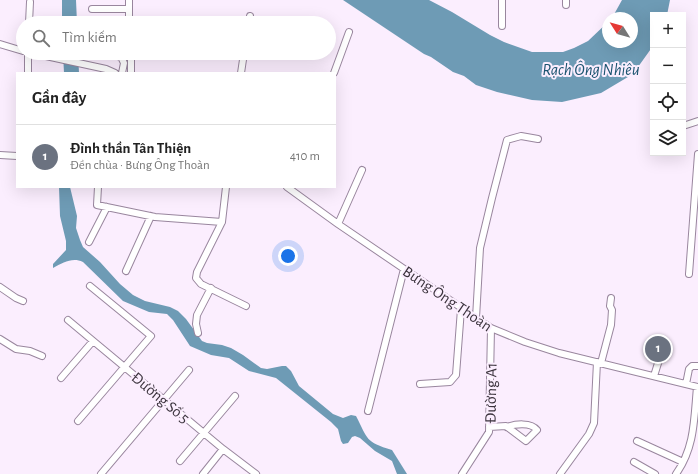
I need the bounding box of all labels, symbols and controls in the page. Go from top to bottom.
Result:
north arrow [602,12,638,48]
map controls [650,12,686,156]
button: + [650,12,686,48]
search box [16,16,336,60]
icon: search [30,27,52,49]
text: Tìm kiếm [62,30,117,45]
button: − [650,48,686,84]
water label: Rạch Ông Nhiêu [542,60,640,78]
button: locate [650,84,686,120]
text: Gần đây [32,89,86,106]
button: layers [650,120,686,156]
text: Đình thần Tân Thiện [70,141,191,156]
text: 1 [43,150,47,163]
text: 410 m [290,150,320,163]
text: Đền chùa · Bưng Ông Thoàn [70,159,210,172]
your location [278,246,298,266]
street label: Bưng Ông Thoàn [400,261,496,335]
pin: 1 [645,334,671,364]
street label: Đường A1 [482,363,500,423]
street label: Đường Số 5 [128,369,192,426]

